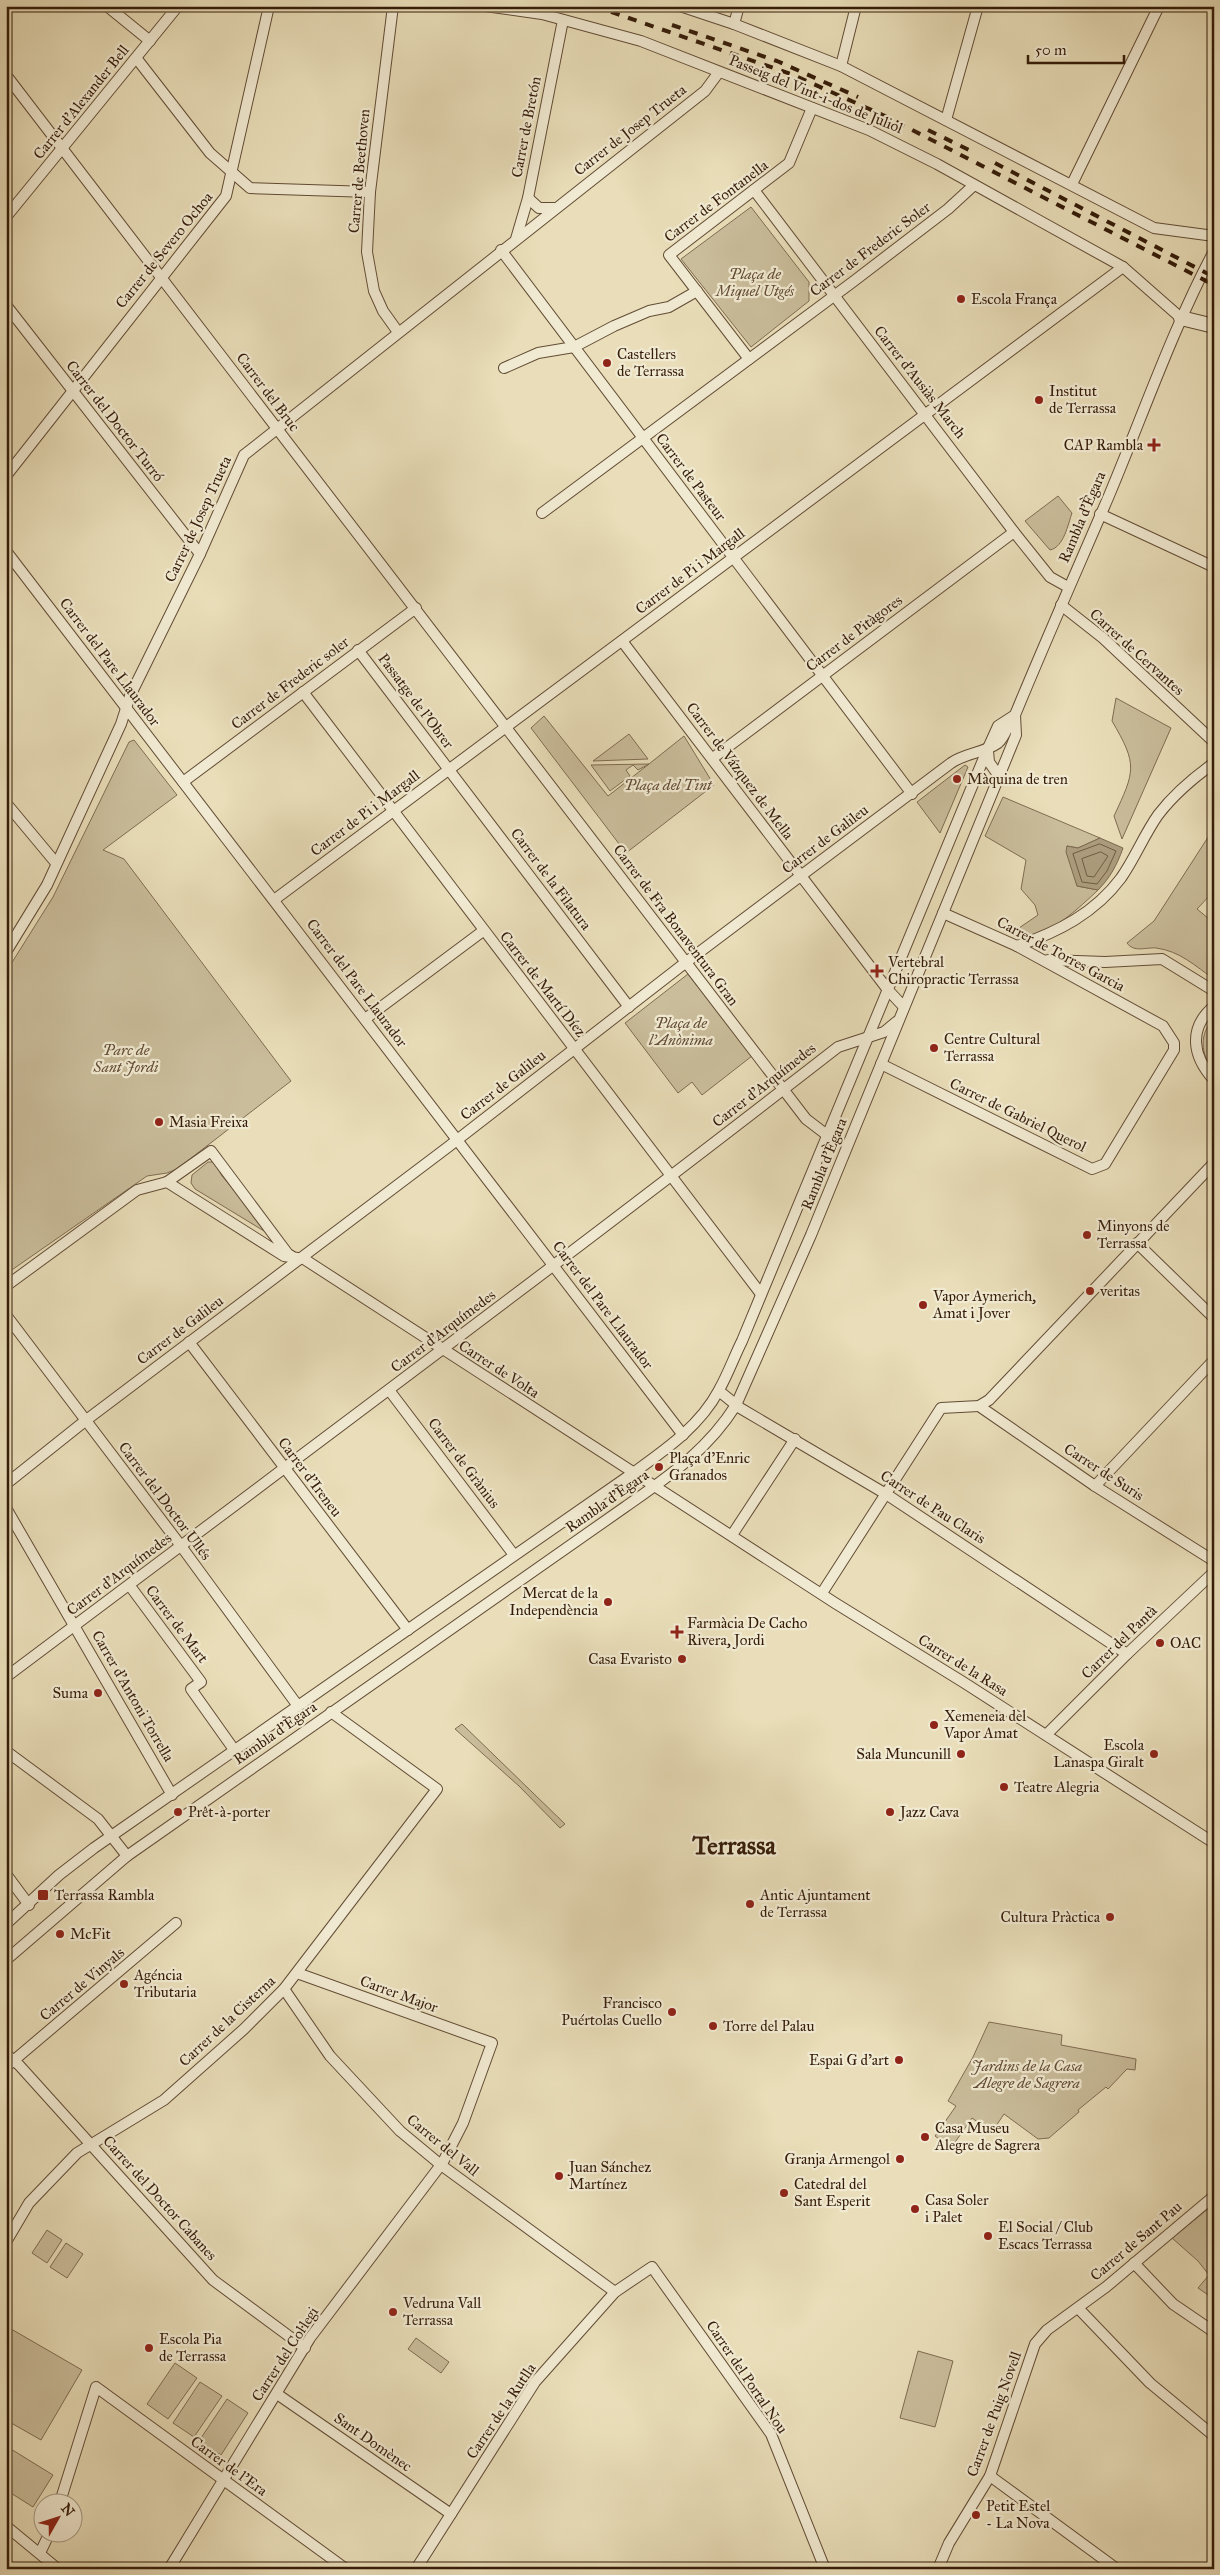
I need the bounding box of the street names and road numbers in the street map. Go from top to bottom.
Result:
street label: Carrer d'Alexander Bell [29,41,133,163]
street label: Passeig del Vint-i-dos de Juliol [726,51,906,138]
street label: Carrer de Bretón [507,75,545,179]
street label: Carrer de Josep Trueta [570,80,691,180]
street label: Carrer de Beethoven [345,108,373,234]
street label: Carrer de Fontanella [660,156,772,246]
street label: Carrer de Severo Ochoa [112,188,217,312]
street label: Carrer de Frederic Soler [806,198,934,300]
street label: Carrer d'Ausiàs March [870,322,970,442]
street label: Carrer del Bruc [233,349,303,435]
street label: Carrer del Doctor Turró [62,357,168,485]
street label: Carrer de Pasteur [652,430,730,525]
street label: Carrer de Josep Trueta [161,452,236,585]
street label: Rambla d'Ègara [1054,468,1110,565]
street label: Carrer de Pi i Margall [632,524,749,618]
street label: Carrer de Pitàgores [802,591,906,675]
street label: Carrer del Pare Llaurador [56,594,164,730]
street label: Carrer de Cervantes [1086,605,1188,699]
street label: Carrer de Frederic soler [227,633,353,733]
street label: Passatge de l'Obrer [374,650,458,752]
street label: Carrer de Vázquez de Mella [682,699,798,844]
street label: Carrer de Pi i Margall [307,766,424,860]
street label: Carrer de Galileu [778,801,872,877]
street label: Carrer de la Filatura [507,824,596,934]
street label: Carrer de Fra Bonaventura Gran [609,841,743,1009]
street label: Carrer de Torres Garcia [994,913,1129,996]
street label: Carrer del Pare Llaurador [303,915,411,1051]
street label: Carrer de Martí Díez [496,928,590,1040]
street label: Carrer d'Arquímedes [709,1039,820,1132]
street label: Carrer de Galileu [457,1046,549,1124]
street label: Carrer de Gabriel Querol [947,1074,1090,1156]
street label: Rambla d'Ègara [796,1114,851,1213]
street label: Carrer del Pare Llaurador [549,1237,657,1373]
street label: Carrer d'Arquímedes [387,1286,500,1377]
street label: Carrer de Galileu [133,1292,227,1368]
street label: Carrer de Volta [455,1336,543,1402]
street label: Carrer de Grànius [424,1414,504,1512]
street label: Carrer d'Ireneu [274,1434,346,1520]
street label: Carrer del Doctor Ullés [115,1438,215,1564]
street label: Carrer de Suris [1061,1439,1147,1505]
street label: Rambla d'Ègara [561,1464,653,1536]
street label: Carrer de Pau Claris [877,1466,989,1548]
street label: Carrer d'Arquímedes [63,1529,176,1620]
street label: Carrer de Mart [142,1582,212,1667]
street label: Carrer del Pantà [1077,1601,1161,1683]
street label: Carrer d'Antoni Torrella [88,1627,178,1765]
street label: Carrer de la Rasa [915,1630,1012,1700]
street label: Rambla d'Ègara [229,1696,321,1768]
street label: Carrer de Vinyals [36,1943,128,2025]
street label: Carrer de la Cisterna [175,1971,279,2070]
street label: Carrer Major [358,1972,441,2017]
street label: Carrer del Vall [403,2110,483,2180]
street label: Carrer del Doctor Cabanes [99,2132,221,2264]
street label: Carrer de Sant Pau [1087,2197,1185,2285]
street label: Carrer del Col·legi [248,2303,322,2405]
street label: Carrer del Portal Nou [703,2317,791,2437]
street label: Carrer de Puig Novell [963,2348,1025,2479]
street label: Carrer de la Rutlla [462,2359,540,2462]
street label: Sant Domènec [331,2409,415,2475]
street label: Carrer de l'Era [187,2432,271,2500]

